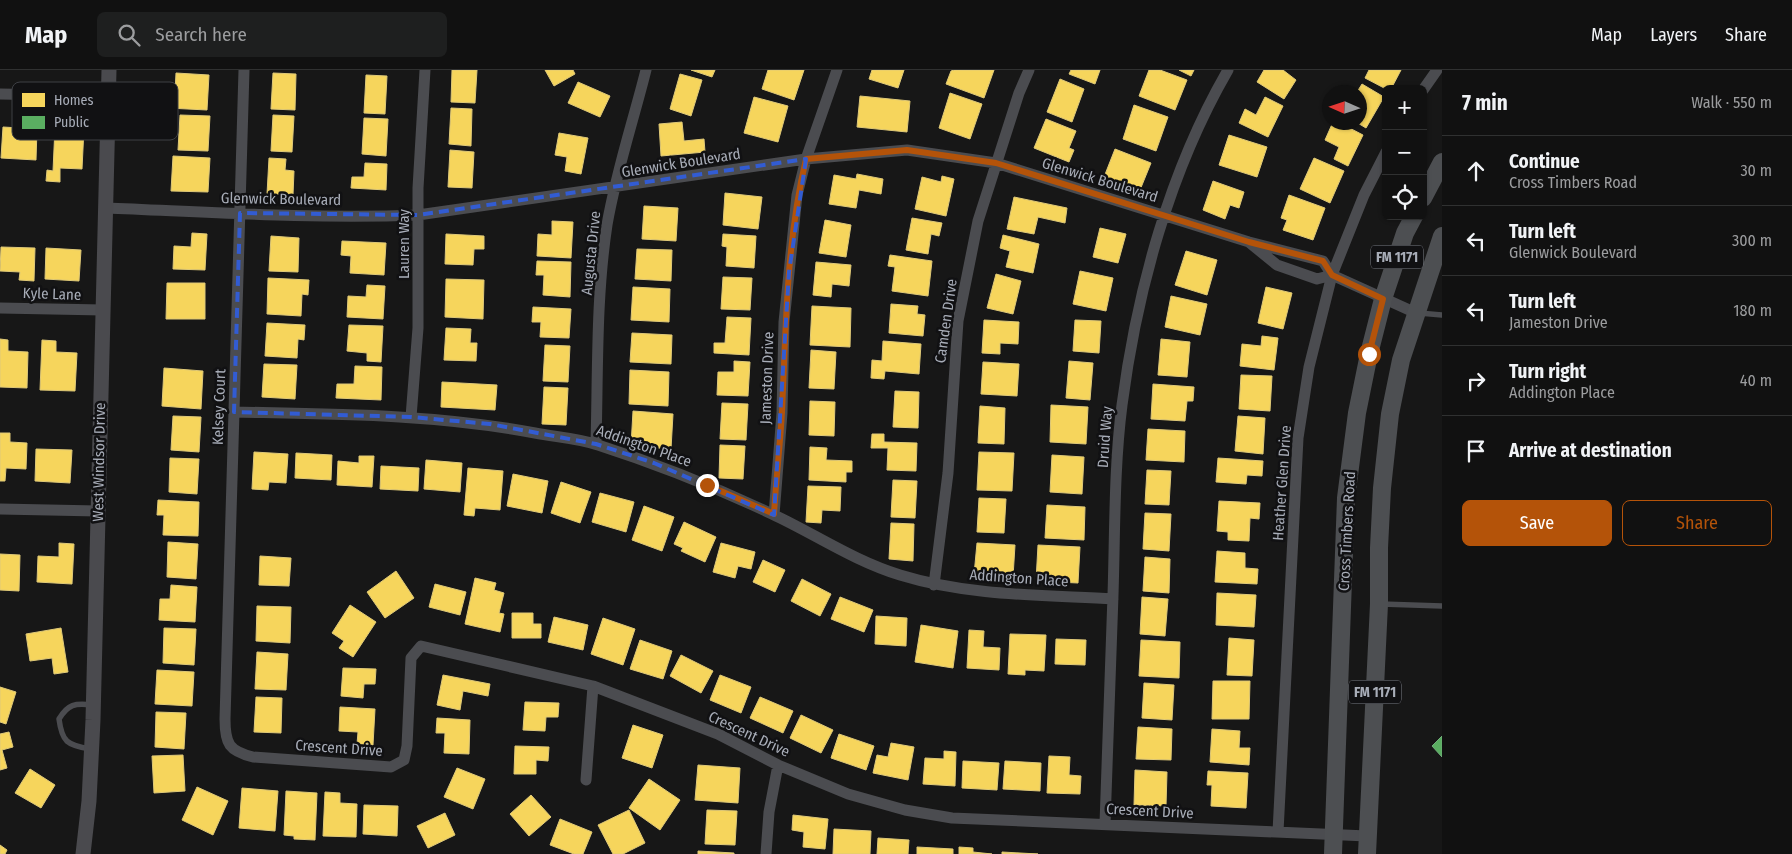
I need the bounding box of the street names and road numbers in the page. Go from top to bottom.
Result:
street label: Glenwick Boulevard [620,145,742,181]
street label: Glenwick Boulevard [1040,154,1160,206]
street label: Glenwick Boulevard [221,189,341,209]
street label: Lauren Way [395,209,413,279]
street label: Augusta Drive [578,210,604,296]
road number: FM 1171 [1371,246,1423,268]
street label: Camden Drive [931,278,961,364]
street label: Kyle Lane [22,284,82,304]
street label: Jameston Drive [756,331,778,425]
street label: Kelsey Court [209,368,229,445]
street label: West Windsor Drive [89,402,109,522]
street label: Druid Way [1094,405,1116,468]
street label: Addington Place [594,421,694,471]
street label: Heather Glen Drive [1269,425,1295,541]
street label: Cross Timbers Road [1335,471,1359,591]
street label: Addington Place [969,566,1069,590]
road number: FM 1171 [1349,680,1401,704]
street label: Crescent Drive [705,707,793,761]
street label: Crescent Drive [295,736,383,760]
street label: Crescent Drive [1106,800,1194,822]

